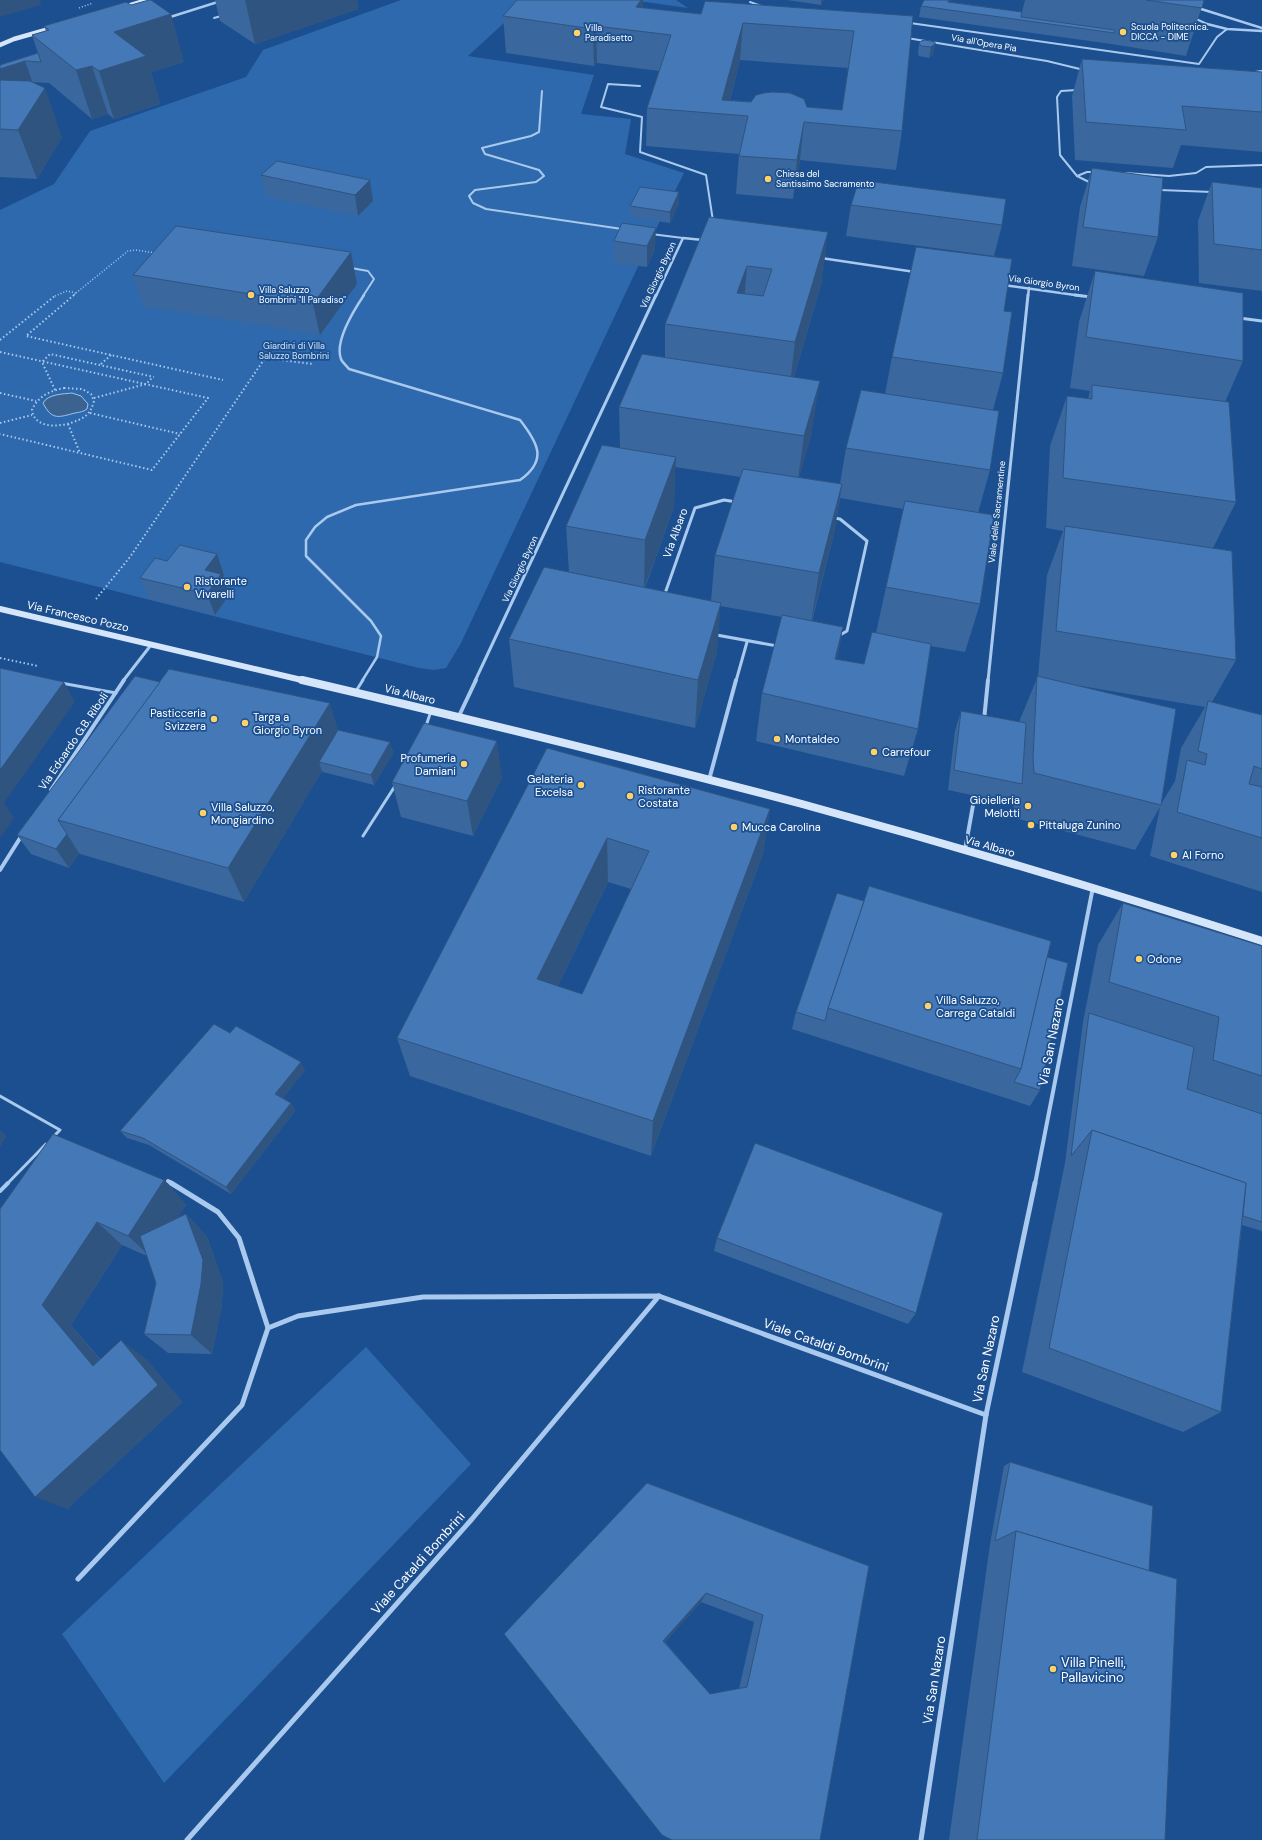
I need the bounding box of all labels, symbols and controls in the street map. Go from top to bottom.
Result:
place label: Scuola Politecnica. DICCA - DIME [1131,21,1209,43]
place label: Villa Paradisetto [585,22,633,44]
marker: Scuola Politecnica. DICCA - DIME [1118,27,1128,37]
marker: Villa Paradisetto [572,28,582,38]
street label: Via all'Opera Pia [950,31,1018,55]
place label: Chiesa del Santissimo Sacramento [776,168,874,190]
marker: Chiesa del Santissimo Sacramento [763,174,773,184]
street label: Via Giorgio Byron [637,240,679,310]
street label: Via Giorgio Byron [1007,272,1081,294]
place label: Villa Saluzzo Bombrini "Il Paradiso" [259,284,346,306]
marker: Villa Saluzzo Bombrini "Il Paradiso" [246,290,256,300]
park label: Giardini di Villa Saluzzo Bombrini [259,340,329,362]
street label: Viale delle Sacramentine [986,460,1008,564]
street label: Via Albaro [660,506,690,560]
street label: Via Giorgio Byron [499,534,541,604]
place label: Ristorante Vivarelli [195,574,247,601]
marker: Ristorante Vivarelli [182,582,192,592]
street label: Via Francesco Pozzo [26,597,130,635]
street label: Via Albaro [383,681,437,707]
street label: Via Edoardo G.B. Riboli [35,690,111,792]
place label: Pasticceria Svizzera [150,706,206,733]
place label: Targa a Giorgio Byron [253,710,322,737]
marker: Pasticceria Svizzera [209,714,219,724]
marker: Targa a Giorgio Byron [240,718,250,728]
place label: Montaldeo [785,732,840,746]
marker: Montaldeo [772,734,782,744]
place label: Carrefour [882,745,930,759]
marker: Carrefour [869,747,879,757]
place label: Profumeria Damiani [400,751,456,778]
marker: Profumeria Damiani [459,759,469,769]
place label: Gelateria Excelsa [527,772,573,799]
marker: Gelateria Excelsa [576,780,586,790]
place label: Ristorante Costata [638,783,690,810]
marker: Ristorante Costata [625,791,635,801]
place label: Gioielleria Melotti [970,793,1020,820]
place label: Villa Saluzzo, Mongiardino [211,800,275,827]
marker: Gioielleria Melotti [1023,801,1033,811]
marker: Villa Saluzzo, Mongiardino [198,808,208,818]
place label: Pittaluga Zunino [1039,818,1120,832]
place label: Mucca Carolina [742,820,821,834]
marker: Pittaluga Zunino [1026,820,1036,830]
marker: Mucca Carolina [729,822,739,832]
street label: Via Albaro [963,832,1017,860]
place label: Al Forno [1182,848,1224,862]
marker: Al Forno [1169,850,1179,860]
place label: Odone [1147,952,1182,966]
marker: Odone [1134,954,1144,964]
place label: Villa Saluzzo, Carrega Cataldi [936,993,1015,1020]
street label: Via San Nazaro [1034,996,1068,1087]
marker: Villa Saluzzo, Carrega Cataldi [923,1001,933,1011]
street label: Via San Nazaro [968,1313,1004,1404]
street label: Viale Cataldi Bombrini [761,1314,891,1376]
street label: Viale Cataldi Bombrini [367,1508,469,1618]
street label: Via San Nazaro [919,1634,949,1725]
place label: Villa Pinelli, Pallavicino [1061,1654,1126,1686]
marker: Villa Pinelli, Pallavicino [1048,1664,1058,1674]

